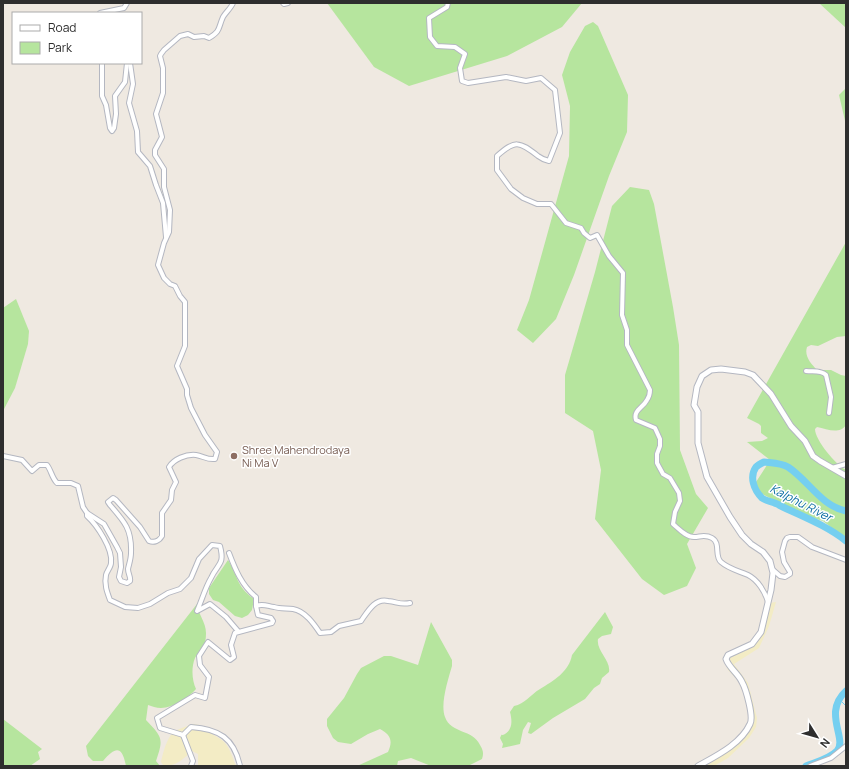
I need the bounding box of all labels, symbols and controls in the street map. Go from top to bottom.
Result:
legend [12,12,142,64]
text: Road [48,19,76,36]
text: Park [48,39,73,56]
place label: Shree Mahendrodaya Ni Ma V [242,442,350,470]
marker: Shree Mahendrodaya Ni Ma V [229,451,239,461]
water label: Kalphu River [767,480,837,526]
north arrow [797,717,837,757]
text: N [817,736,834,751]

